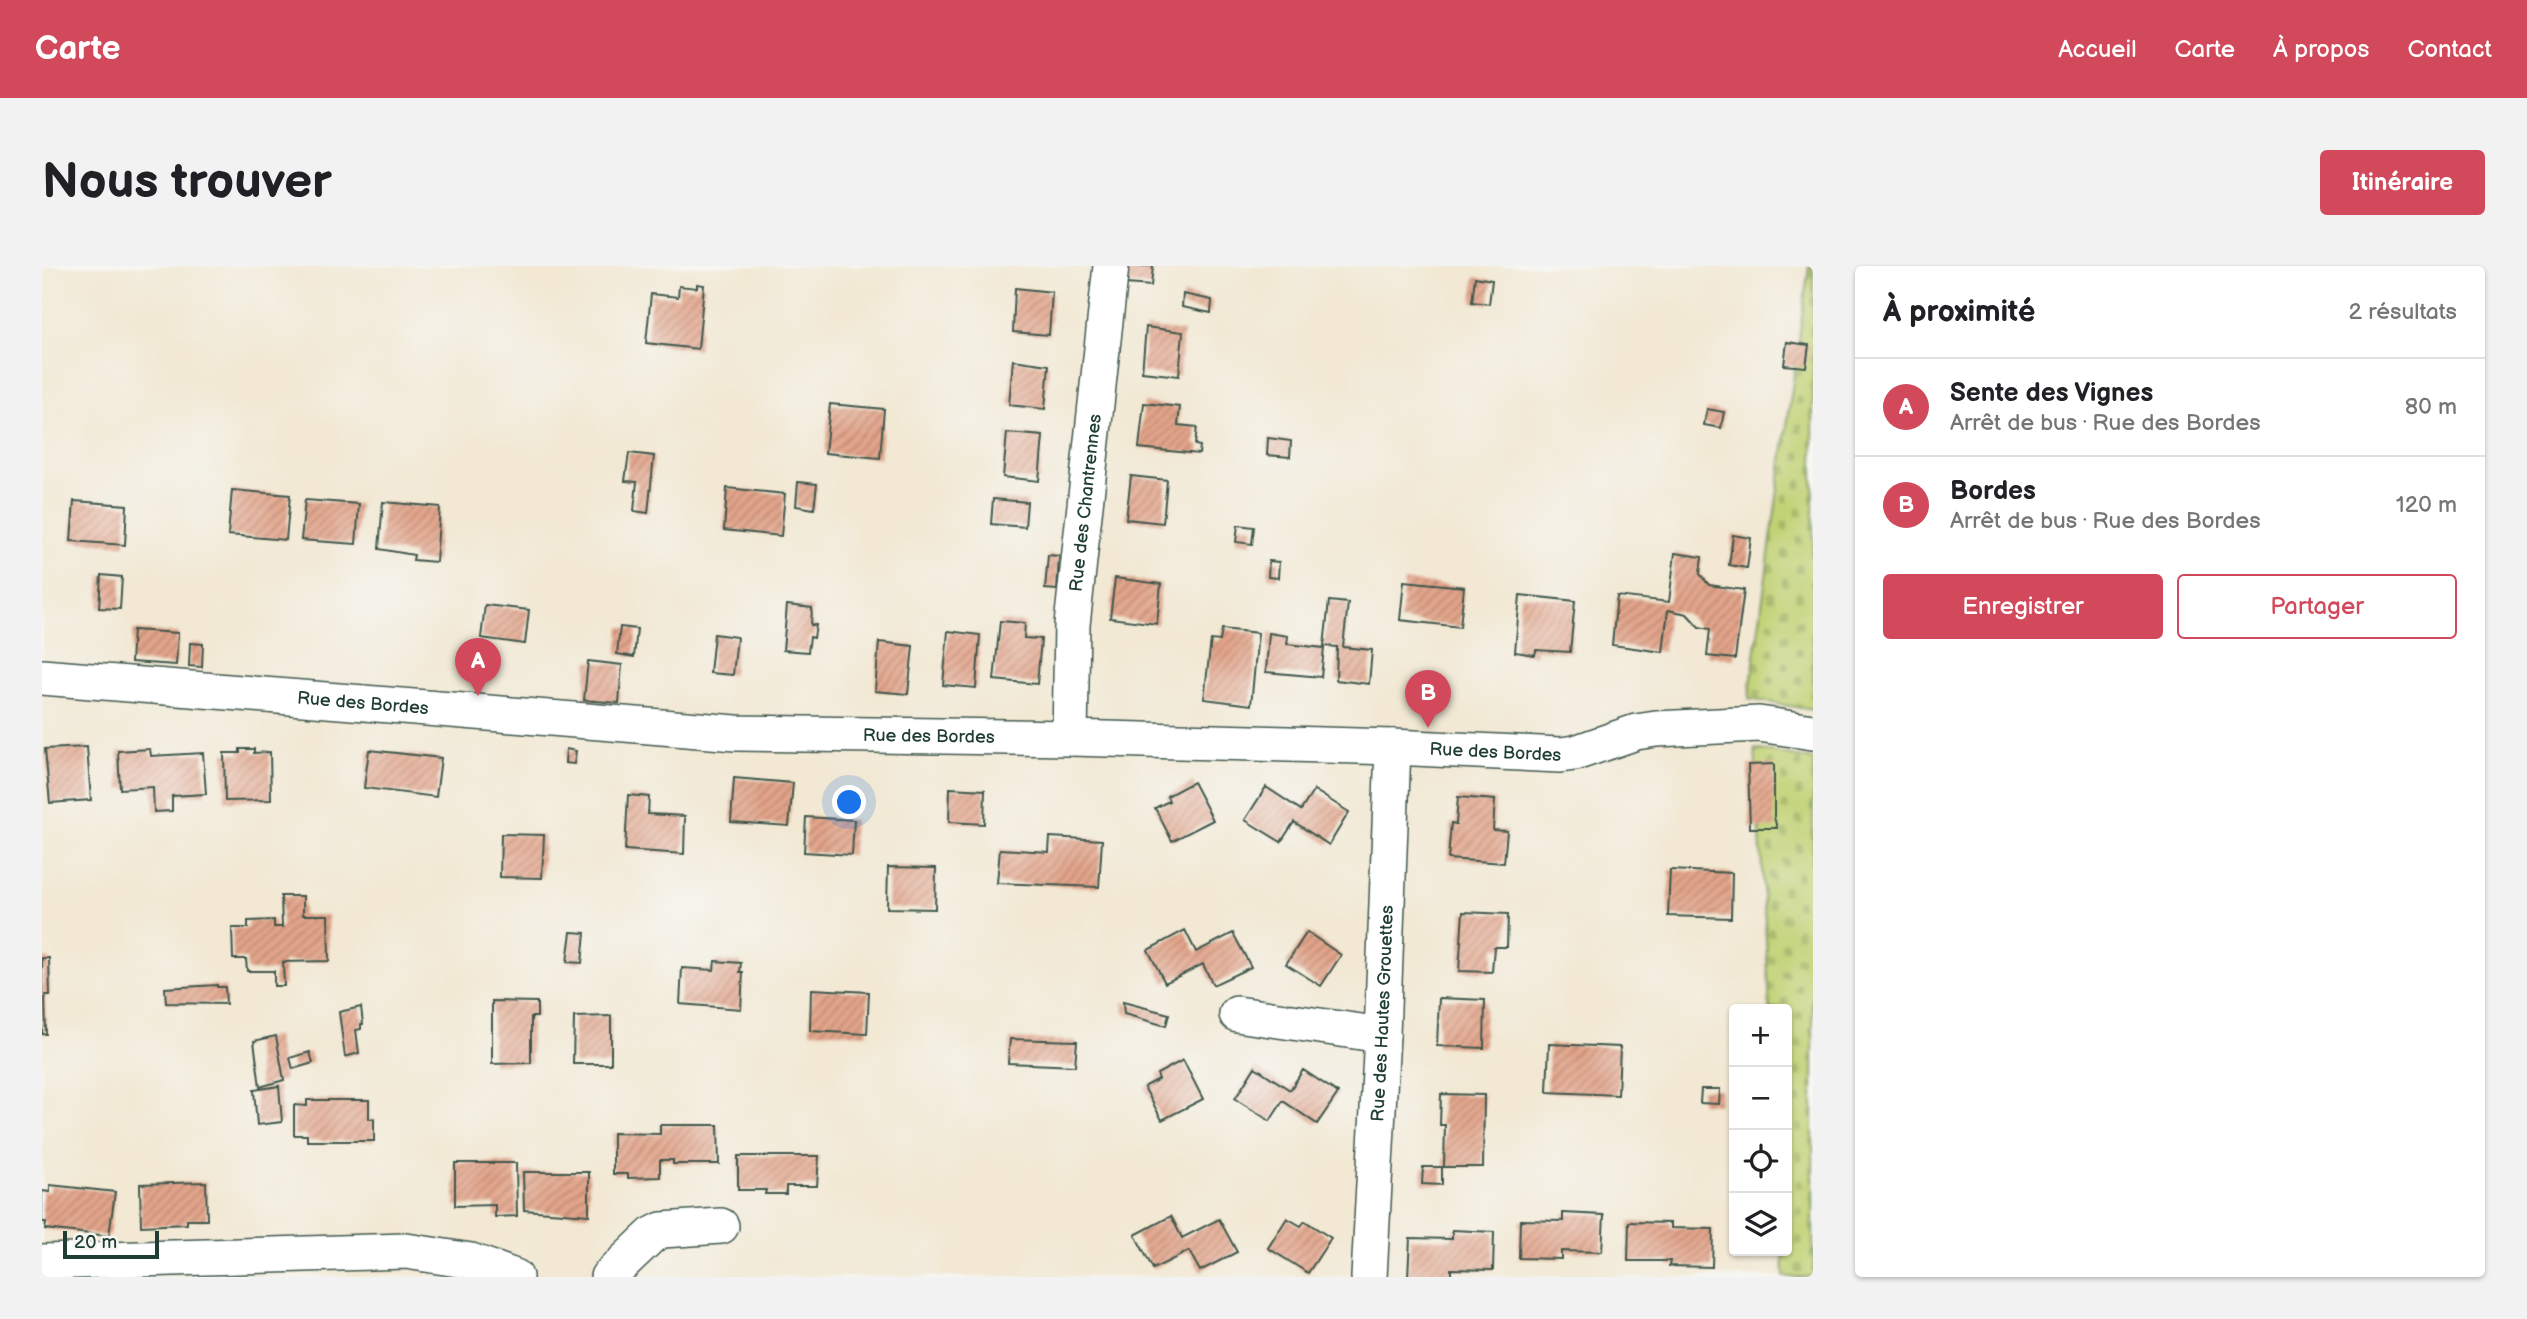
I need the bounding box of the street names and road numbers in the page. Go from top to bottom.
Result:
street label: Rue des Chantrennes [1065,413,1105,593]
street label: Rue des Bordes [296,687,430,719]
street label: Rue des Bordes [863,724,995,747]
street label: Rue des Bordes [1429,738,1562,766]
street label: Rue des Hautes Grouettes [1367,905,1397,1122]

